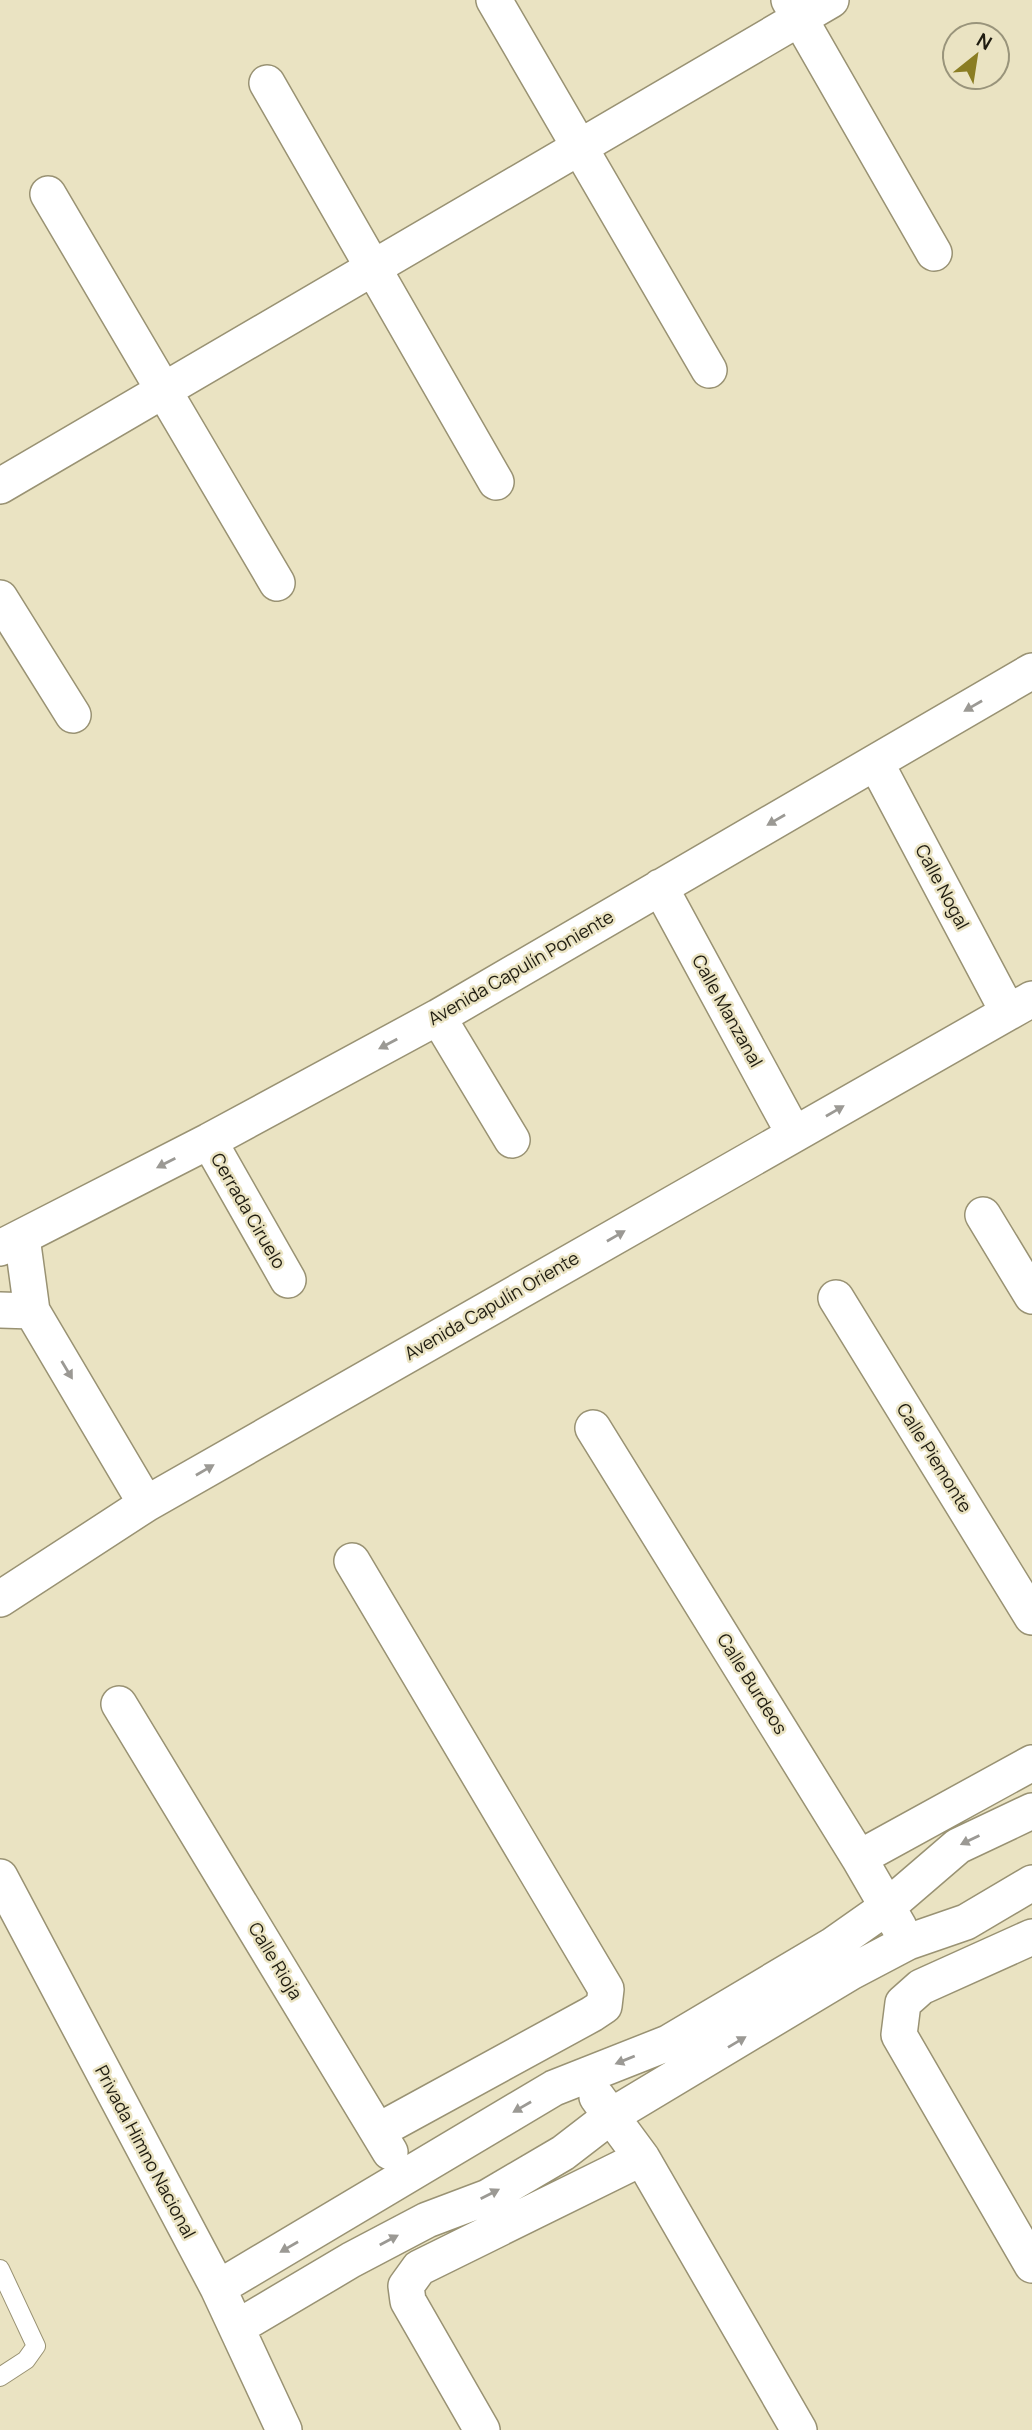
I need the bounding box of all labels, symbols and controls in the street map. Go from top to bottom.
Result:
north arrow [941,21,1011,91]
text: N [972,27,997,56]
one-way arrow [964,700,983,712]
one-way arrow [767,814,786,826]
street label: Calle Nogal [910,840,975,933]
street label: Avenida Capulín Poniente [423,904,618,1030]
street label: Calle Manzanal [687,950,769,1071]
one-way arrow [378,1038,398,1050]
one-way arrow [825,1105,844,1117]
street label: Cerrada Ciruelo [206,1148,292,1273]
one-way arrow [156,1157,176,1168]
one-way arrow [606,1230,625,1242]
street label: Avenida Capulín Oriente [400,1245,583,1365]
one-way arrow [61,1360,73,1379]
street label: Calle Piemonte [892,1398,978,1517]
one-way arrow [196,1464,215,1476]
street label: Calle Burdeos [712,1629,793,1738]
one-way arrow [960,1835,980,1846]
street label: Calle Rioja [243,1917,308,2004]
one-way arrow [727,2036,746,2048]
one-way arrow [615,2054,636,2065]
street label: Privada Himno Nacional [90,2061,202,2242]
one-way arrow [512,2100,531,2113]
one-way arrow [480,2189,500,2200]
one-way arrow [379,2234,399,2245]
one-way arrow [279,2241,298,2253]

